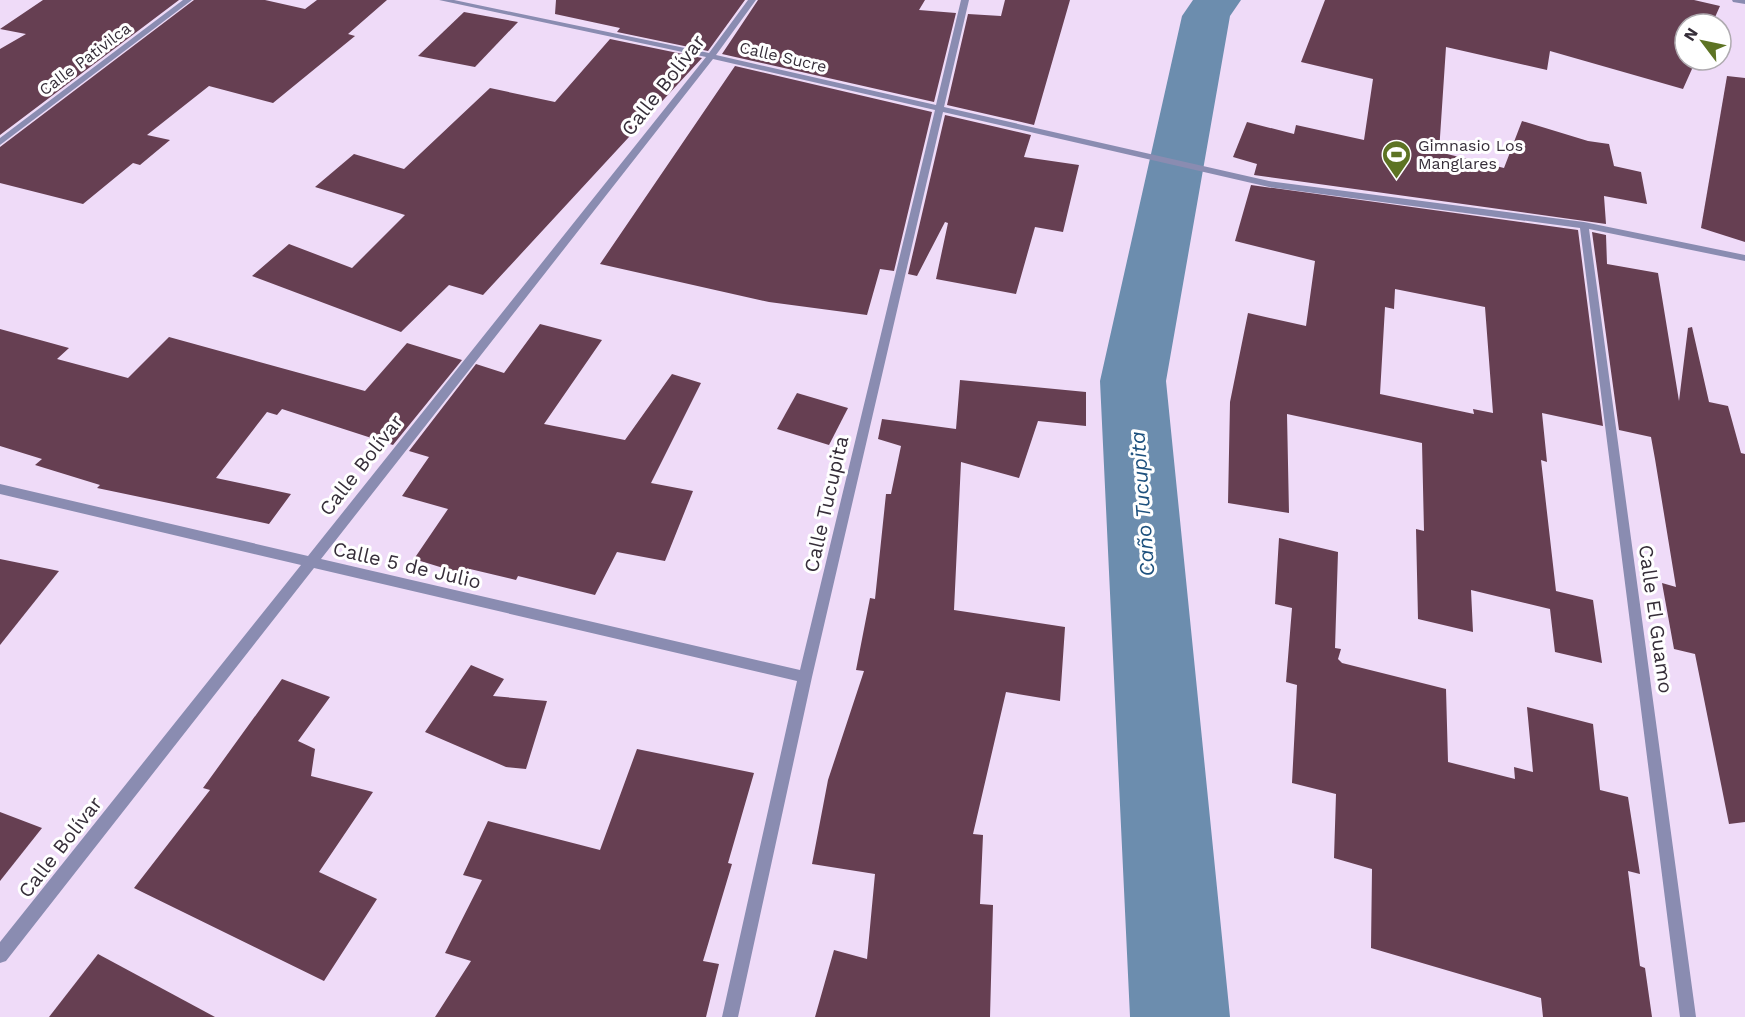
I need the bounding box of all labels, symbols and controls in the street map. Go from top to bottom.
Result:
north arrow [1673,12,1733,72]
street label: Calle Pativilca [36,18,134,100]
text: N [1680,24,1702,44]
street label: Calle Bolívar [616,30,710,140]
street label: Calle Sucre [737,38,829,76]
place label: Gimnasio Los Manglares [1418,136,1523,173]
sports icon: Gimnasio Los Manglares [1381,138,1413,180]
street label: Calle Bolívar [314,410,408,520]
water label: Caño Tucupita [1124,430,1160,577]
street label: Calle Tucupita [799,433,853,575]
street label: Calle 5 de Julio [331,536,483,594]
street label: Calle El Guamo [1634,543,1678,695]
street label: Calle Bolívar [13,792,107,902]

